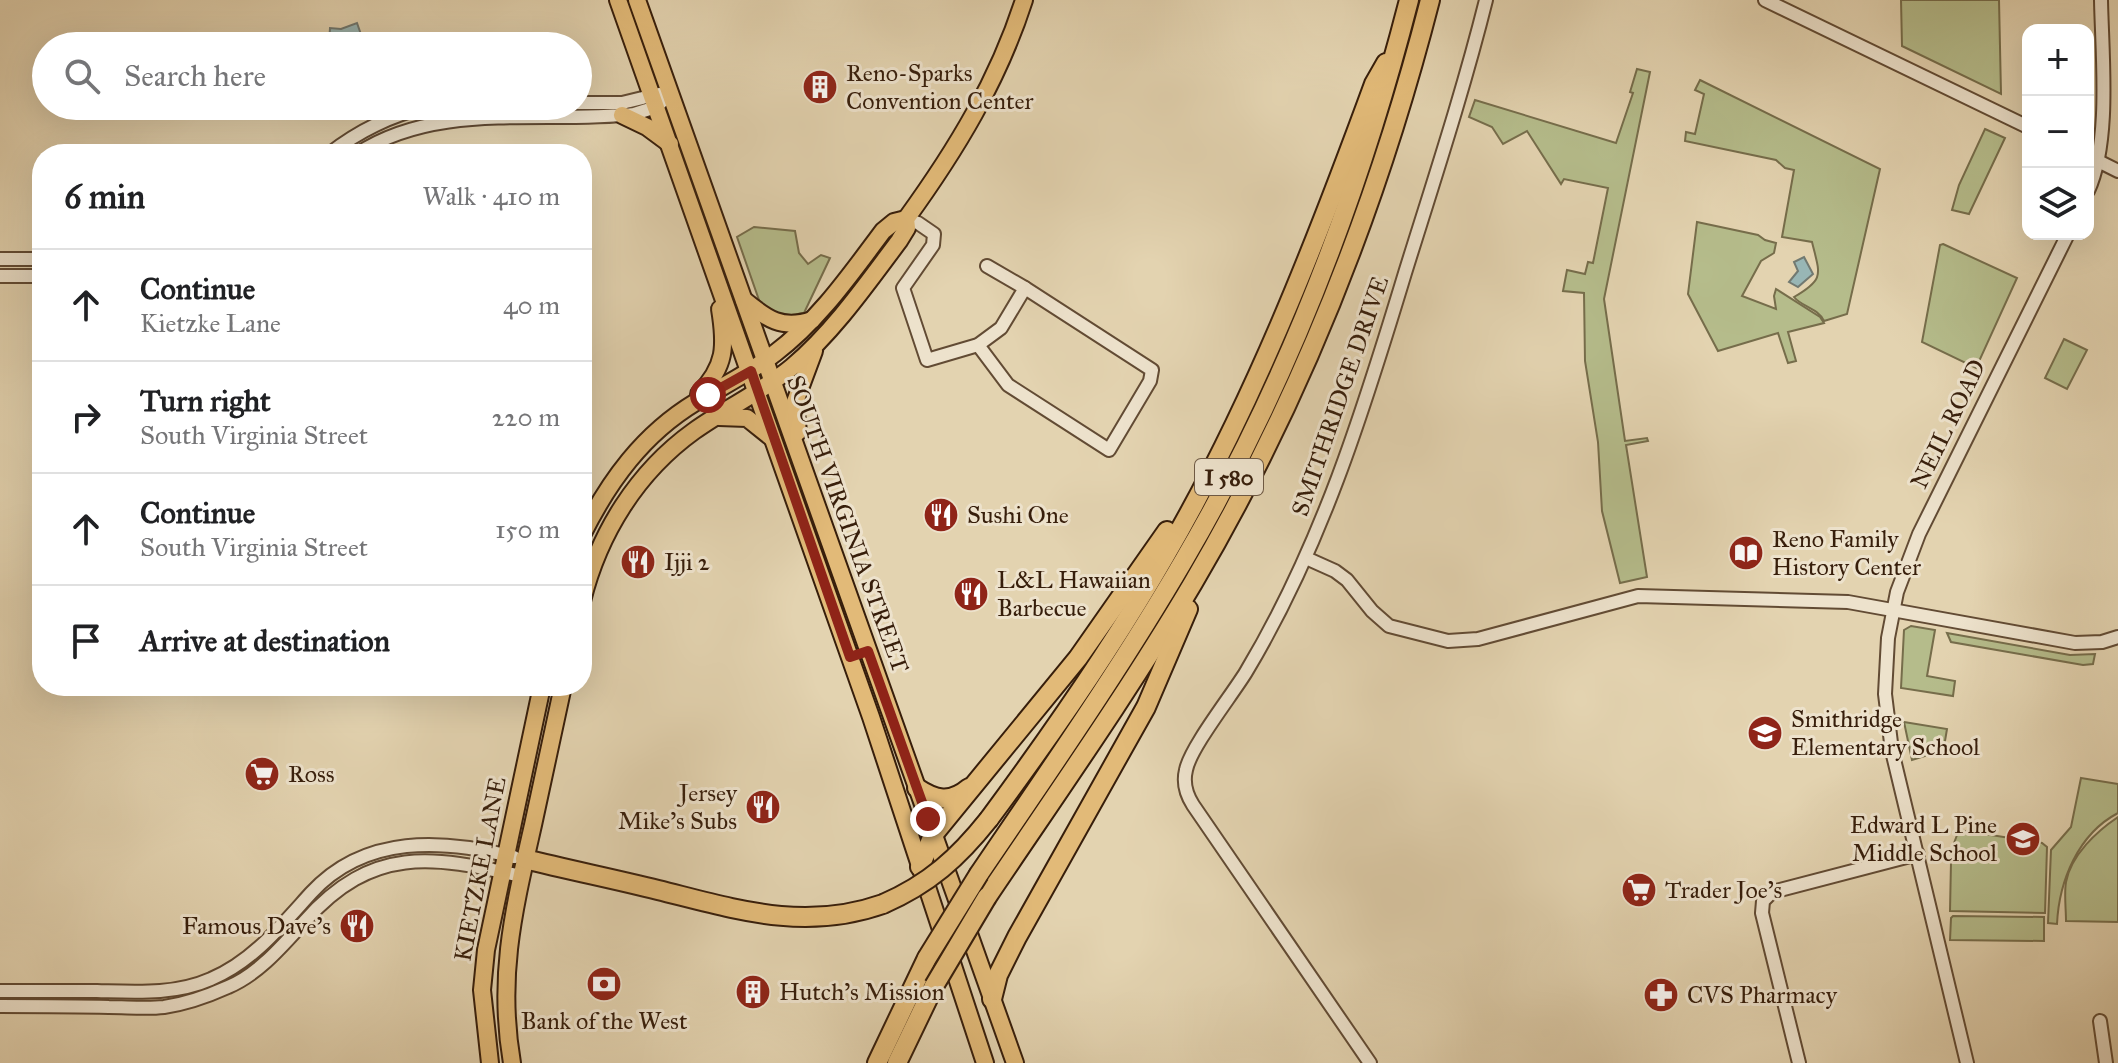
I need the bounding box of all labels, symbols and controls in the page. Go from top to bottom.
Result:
map controls [2022,24,2094,240]
button: + [2022,24,2094,96]
search box [32,32,592,120]
icon: search [60,54,104,98]
text: Search here [124,58,266,94]
place label: Reno-Sparks Convention Center [846,58,1034,116]
building icon: Reno-Sparks Convention Center [801,68,839,106]
button: − [2022,96,2094,168]
button: layers [2022,168,2094,240]
text: 6 min [64,176,145,217]
text: Walk · 410 m [422,180,560,212]
text: Continue [140,271,255,307]
street label: SMITHRIDGE DRIVE [1285,272,1395,520]
icon: ahead [64,283,108,327]
text: 40 m [503,289,560,321]
text: Kietzke Lane [140,307,281,339]
street label: NEIL ROAD [1904,354,1992,494]
street label: SOUTH VIRGINIA STREET [780,371,916,677]
route start [690,377,726,413]
text: Turn right [140,383,271,419]
icon: right [64,395,108,439]
text: 220 m [492,401,560,433]
text: South Virginia Street [140,419,368,451]
road number: I 580 [1195,459,1263,495]
text: Continue [140,495,255,531]
restaurant icon: Sushi One [922,496,960,534]
place label: Sushi One [967,500,1069,530]
icon: ahead [64,507,108,551]
text: 150 m [495,513,560,545]
place label: Reno Family History Center [1772,524,1921,582]
text: South Virginia Street [140,531,368,563]
library icon: Reno Family History Center [1727,534,1765,572]
restaurant icon: Ijji 2 [619,543,657,581]
place label: Ijji 2 [664,547,710,577]
place label: L&L Hawaiian Barbecue [997,565,1151,623]
restaurant icon: L&L Hawaiian Barbecue [952,575,990,613]
icon: arrive [64,619,108,663]
text: Arrive at destination [140,623,390,659]
place label: Smithridge Elementary School [1791,704,1980,762]
school or university icon: Smithridge Elementary School [1746,714,1784,752]
supermarket icon: Ross [243,755,281,793]
place label: Ross [288,759,334,789]
street label: KIETZKE LANE [447,774,513,964]
place label: Jersey Mike's Subs [618,778,738,836]
restaurant icon: Jersey Mike's Subs [744,788,782,826]
route end [910,801,946,837]
place label: Edward L Pine Middle School [1850,810,1998,868]
school or university icon: Edward L Pine Middle School [2004,820,2042,858]
supermarket icon: Trader Joe's [1620,871,1658,909]
place label: Trader Joe's [1665,875,1782,905]
restaurant icon: Famous Dave's [338,907,376,945]
place label: Famous Dave's [182,911,331,941]
bank icon: Bank of the West [585,965,623,1003]
building icon: Hutch's Mission [734,973,772,1011]
pharmacy icon: CVS Pharmacy [1642,976,1680,1014]
place label: Hutch's Mission [779,977,945,1007]
place label: CVS Pharmacy [1687,980,1838,1010]
place label: Bank of the West [521,1006,688,1036]

